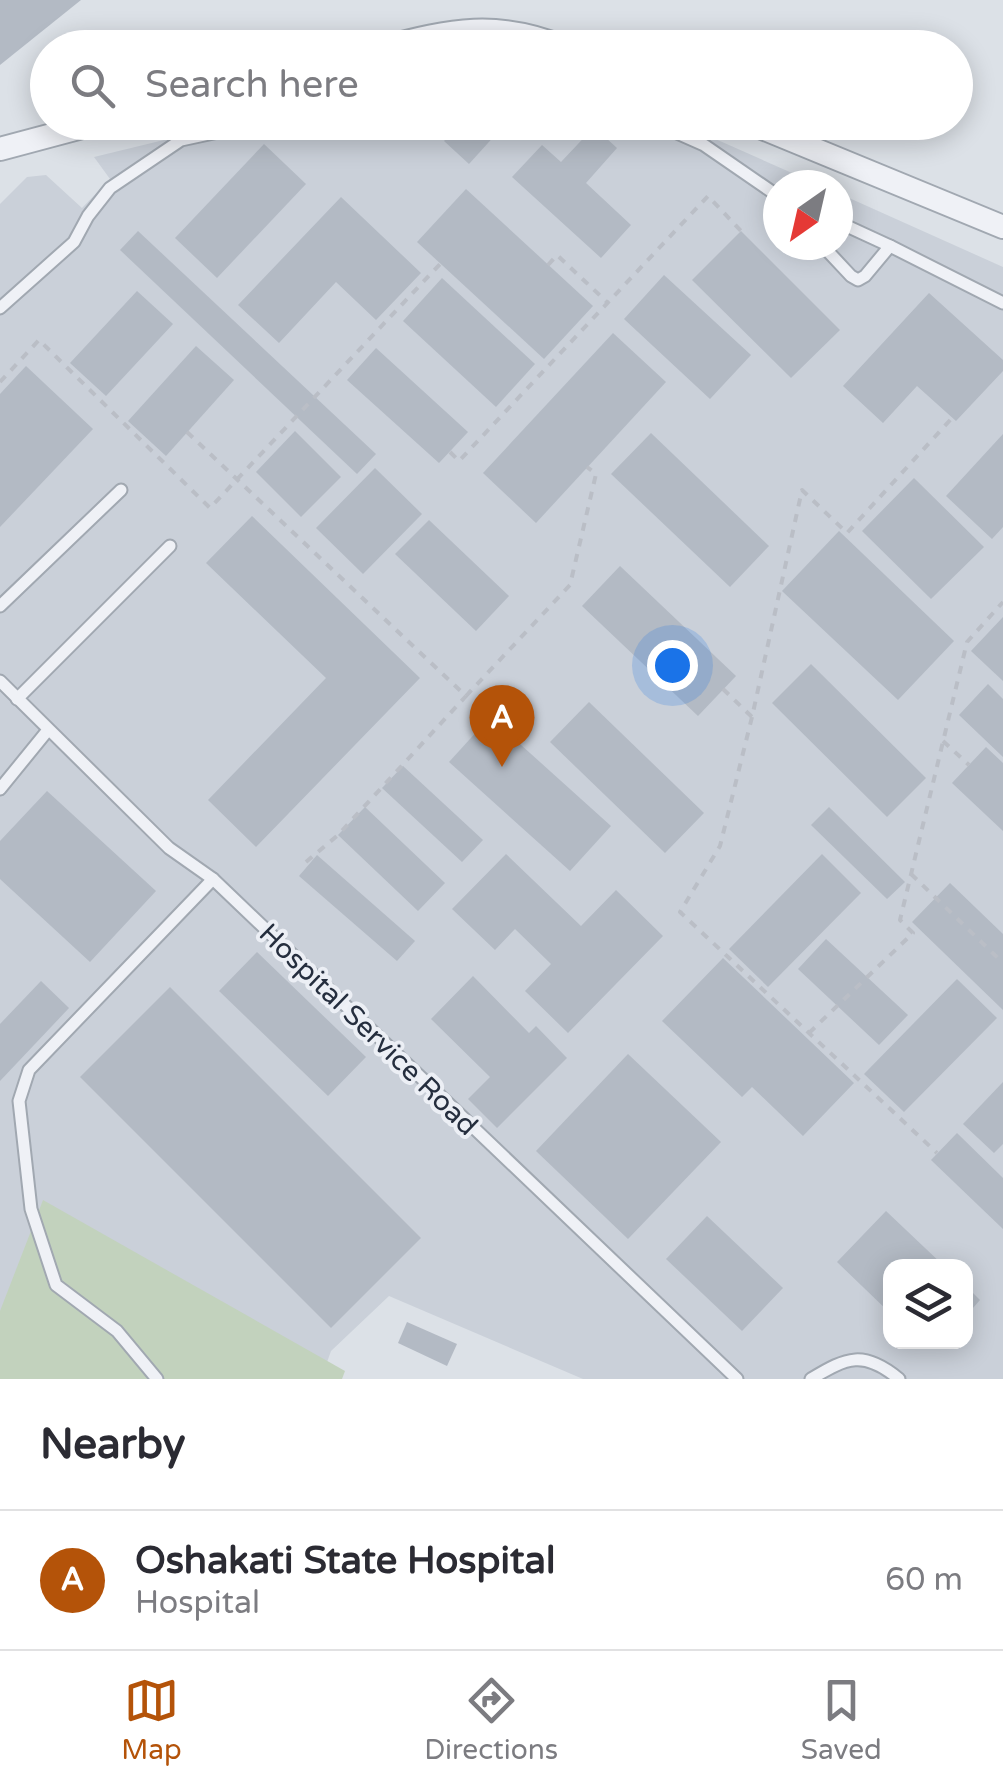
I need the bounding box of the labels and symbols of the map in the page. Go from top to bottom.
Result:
north arrow [763,170,853,260]
your location [647,640,698,691]
pin: A [470,684,534,767]
street label: Hospital Service Road [252,917,485,1143]

